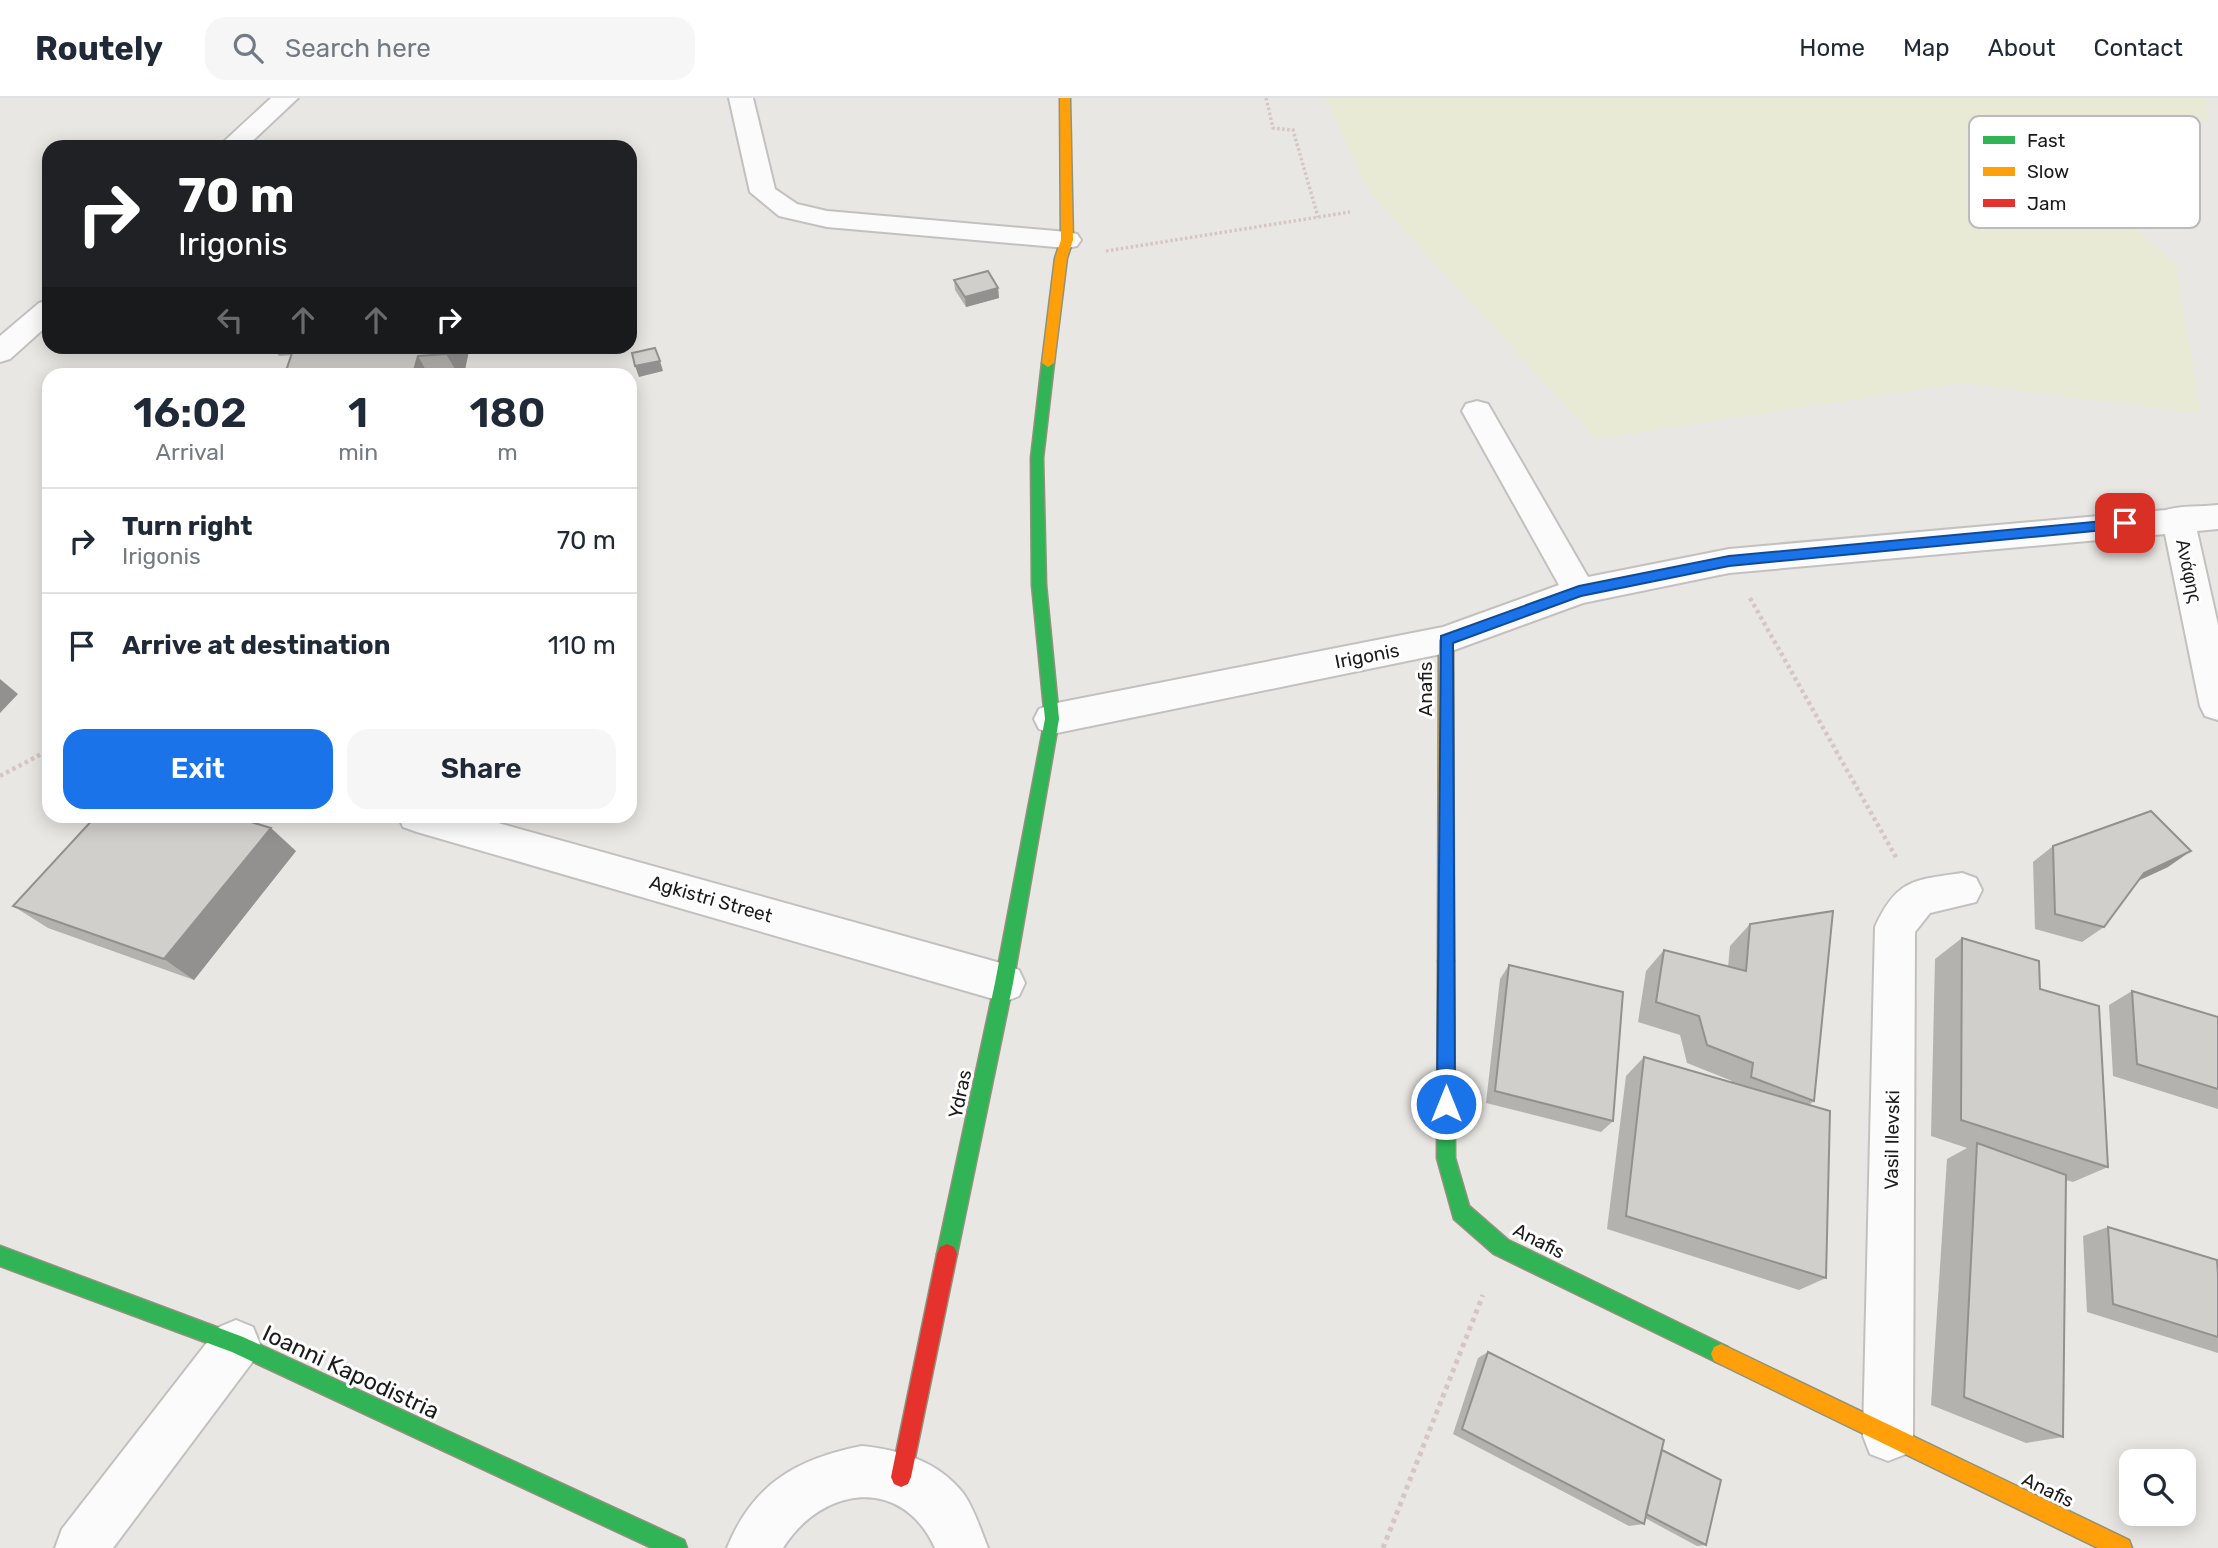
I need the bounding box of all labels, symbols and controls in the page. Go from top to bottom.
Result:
search box [205,17,695,80]
text: Routely [35,29,163,68]
icon: search [229,29,267,67]
text: Search here [285,33,431,64]
text: Home [1799,34,1865,62]
text: Map [1903,34,1950,62]
text: About [1988,34,2056,62]
text: Contact [2094,34,2183,62]
legend [1969,116,2200,228]
text: Fast [2027,129,2066,152]
text: Slow [2027,160,2069,183]
text: 70 m [178,166,295,224]
icon: right [63,168,154,259]
text: Jam [2027,192,2066,215]
text: Irigonis [178,225,288,263]
icon: left [211,301,249,339]
icon: ahead [284,301,322,339]
icon: ahead [357,301,395,339]
icon: right [430,301,468,339]
text: 16:02 [133,388,247,438]
text: 1 [348,388,368,438]
text: 180 [469,388,546,438]
text: Arrival [156,438,225,466]
text: min [338,438,378,466]
text: m [497,438,518,466]
pin [2095,493,2155,553]
icon: arrive [2106,504,2144,542]
text: Turn right [122,511,252,542]
icon: right [63,522,101,560]
text: 70 m [557,525,616,556]
street label: Ανάφης [2171,537,2207,605]
text: Irigonis [122,542,201,570]
icon: arrive [63,627,101,665]
text: Arrive at destination [122,630,390,661]
text: 110 m [548,630,616,661]
street label: Irigonis [1333,639,1401,673]
street label: Anafis [1414,662,1437,716]
button: Exit [63,729,333,809]
button: Share [347,729,616,809]
street label: Agkistri Street [647,870,776,928]
position arrow [1409,1067,1483,1141]
street label: Ydras [944,1068,976,1120]
street label: Vasil Ilevski [1880,1090,1904,1190]
street label: Anafis [1509,1218,1569,1264]
street label: Ioanni Kapodistria [258,1319,444,1425]
map controls [2119,1449,2196,1526]
button: search [2119,1449,2196,1526]
street label: Anafis [2018,1468,2078,1512]

